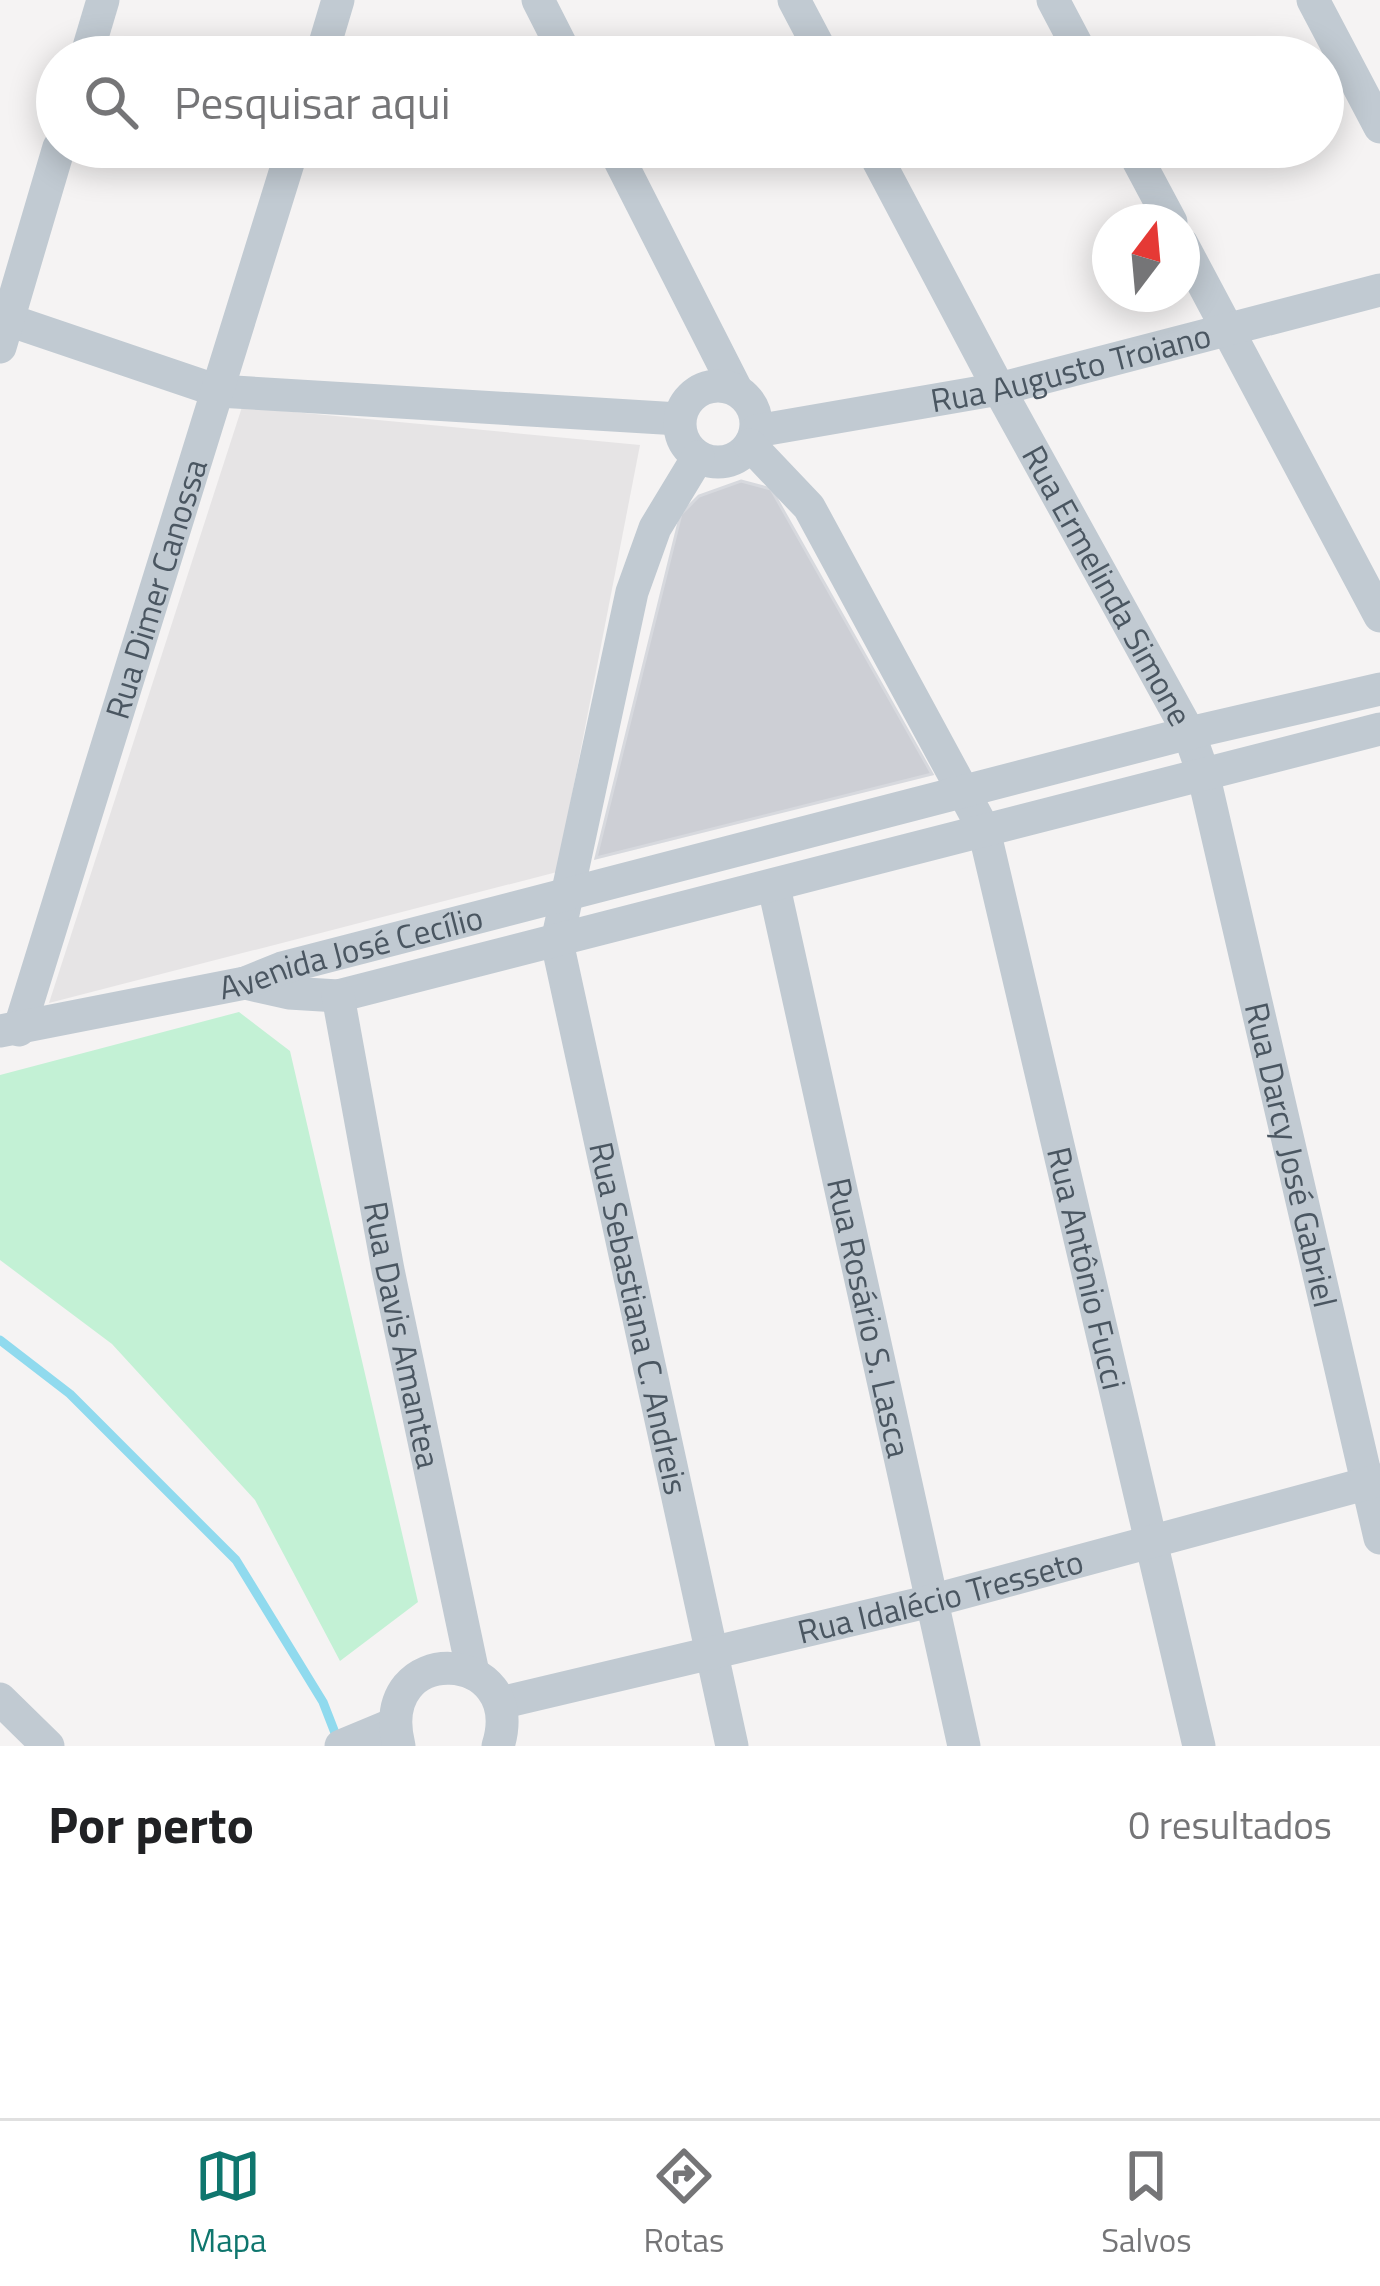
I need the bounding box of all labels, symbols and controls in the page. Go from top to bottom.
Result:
search box [36,36,1344,168]
text: Pesquisar aqui [174,68,450,136]
icon: search [78,69,144,135]
north arrow [1092,204,1200,312]
street label: Rua Augusto Troiano [927,310,1216,425]
street label: Rua Ermelinda Simone [1010,436,1205,735]
street label: Rua Dimer Canossa [92,452,220,725]
street label: Avenida José Cecílio [215,892,488,1012]
street label: Rua Darcy José Gabriel [1232,997,1351,1312]
street label: Rua Sebastiana C. Andreis [576,1137,702,1499]
street label: Rua Antônio Fucci [1034,1142,1139,1394]
street label: Rua Rosário S. Lasca [814,1173,924,1462]
street label: Rua Davis Amantea [351,1197,454,1473]
street label: Rua Idalécio Tresseto [793,1536,1089,1657]
text: Por perto [48,1785,254,1863]
text: 0 resultados [1128,1795,1332,1854]
tab: Mapa [188,2143,267,2265]
tab: Rotas [644,2143,724,2265]
tab: Salvos [1101,2143,1192,2265]

